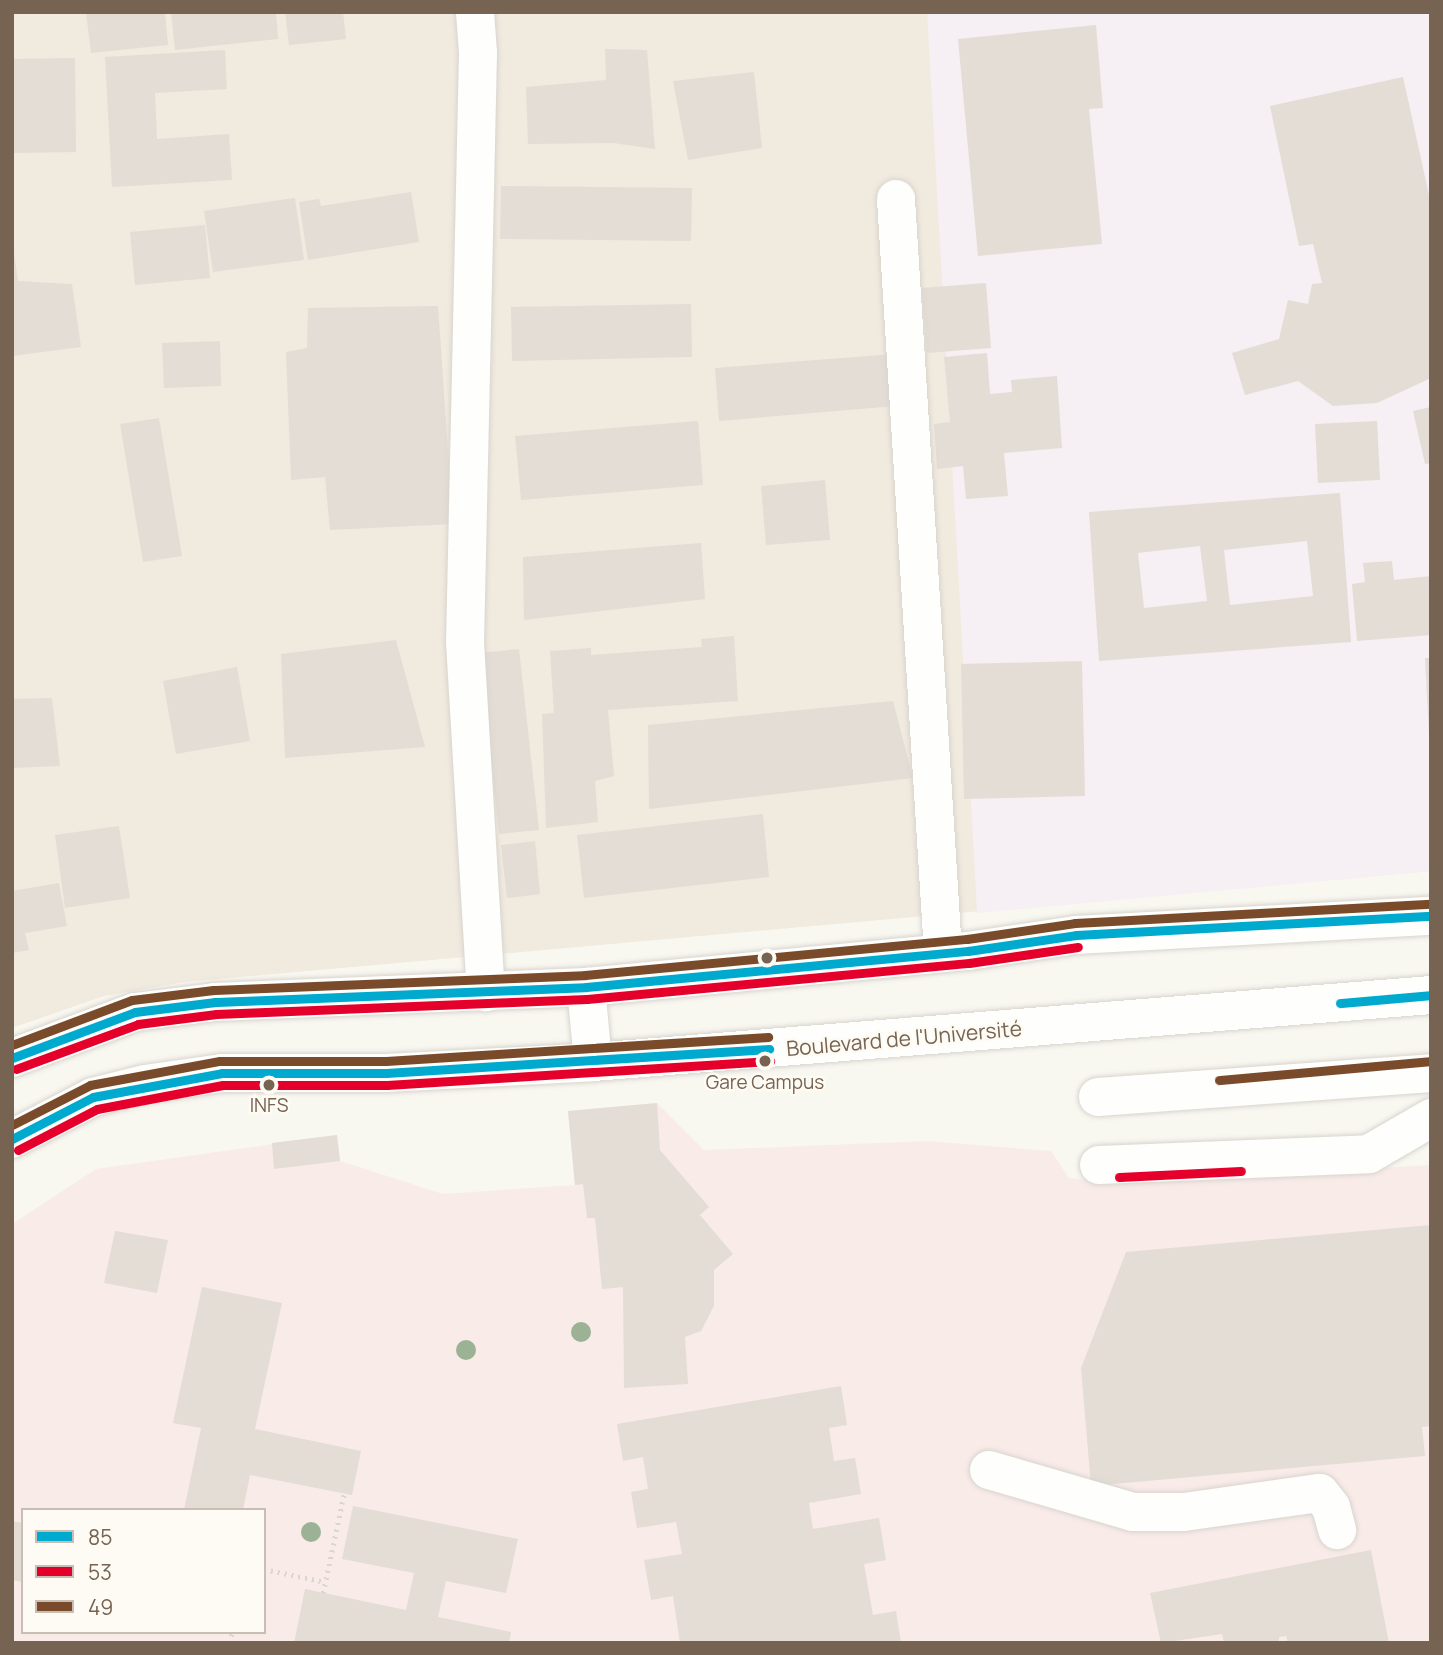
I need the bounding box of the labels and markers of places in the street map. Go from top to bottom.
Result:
unlabelled marker [760,951,774,965]
marker: Gare Campus [758,1054,772,1068]
place label: Gare Campus [706,1072,824,1094]
marker: INFS [262,1078,276,1092]
place label: INFS [250,1095,288,1117]

